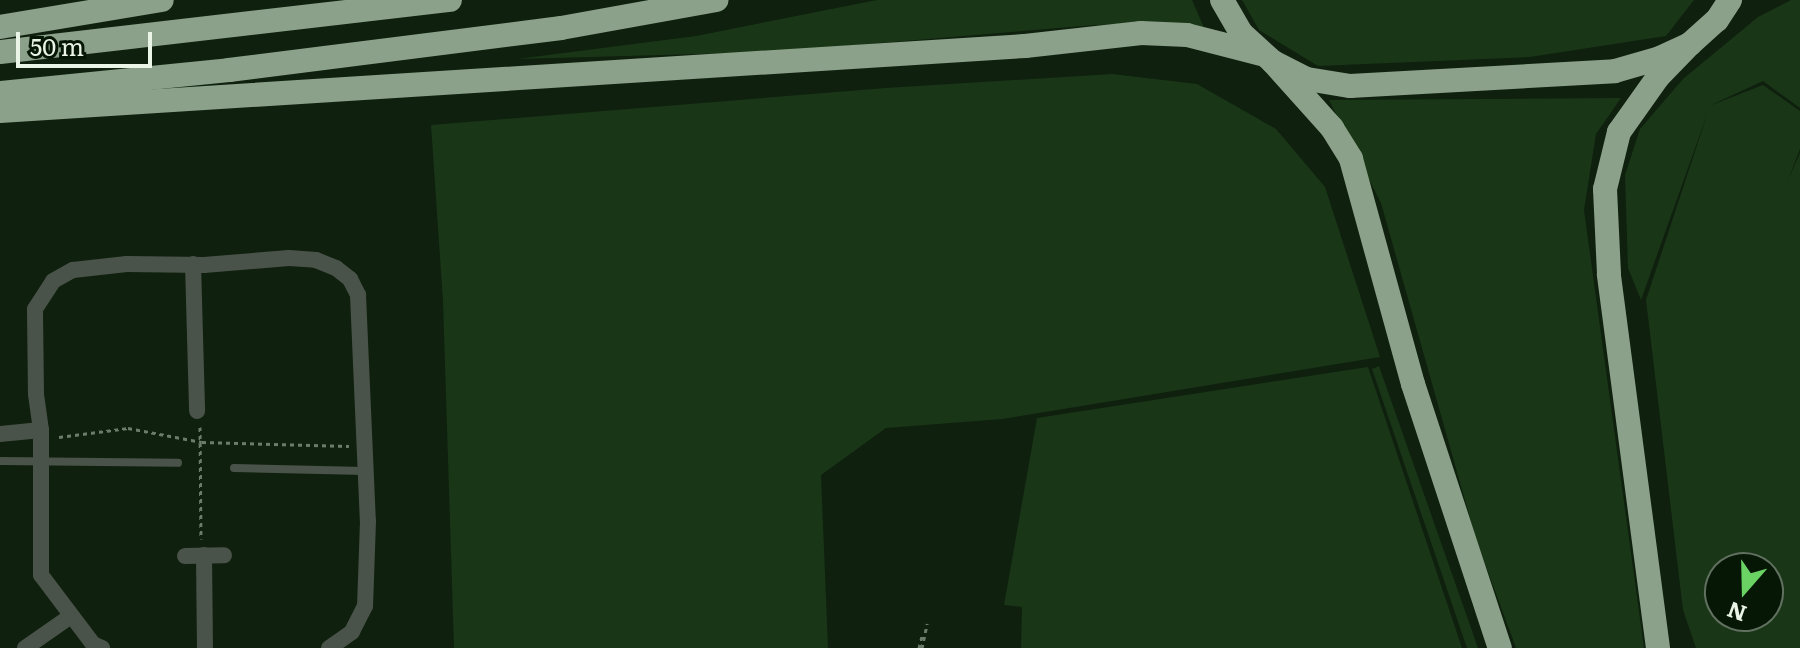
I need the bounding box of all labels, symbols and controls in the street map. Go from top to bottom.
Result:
scale bar [20,16,156,66]
text: 50 m [30,28,84,63]
north arrow [1704,552,1784,632]
text: N [1722,594,1751,632]

